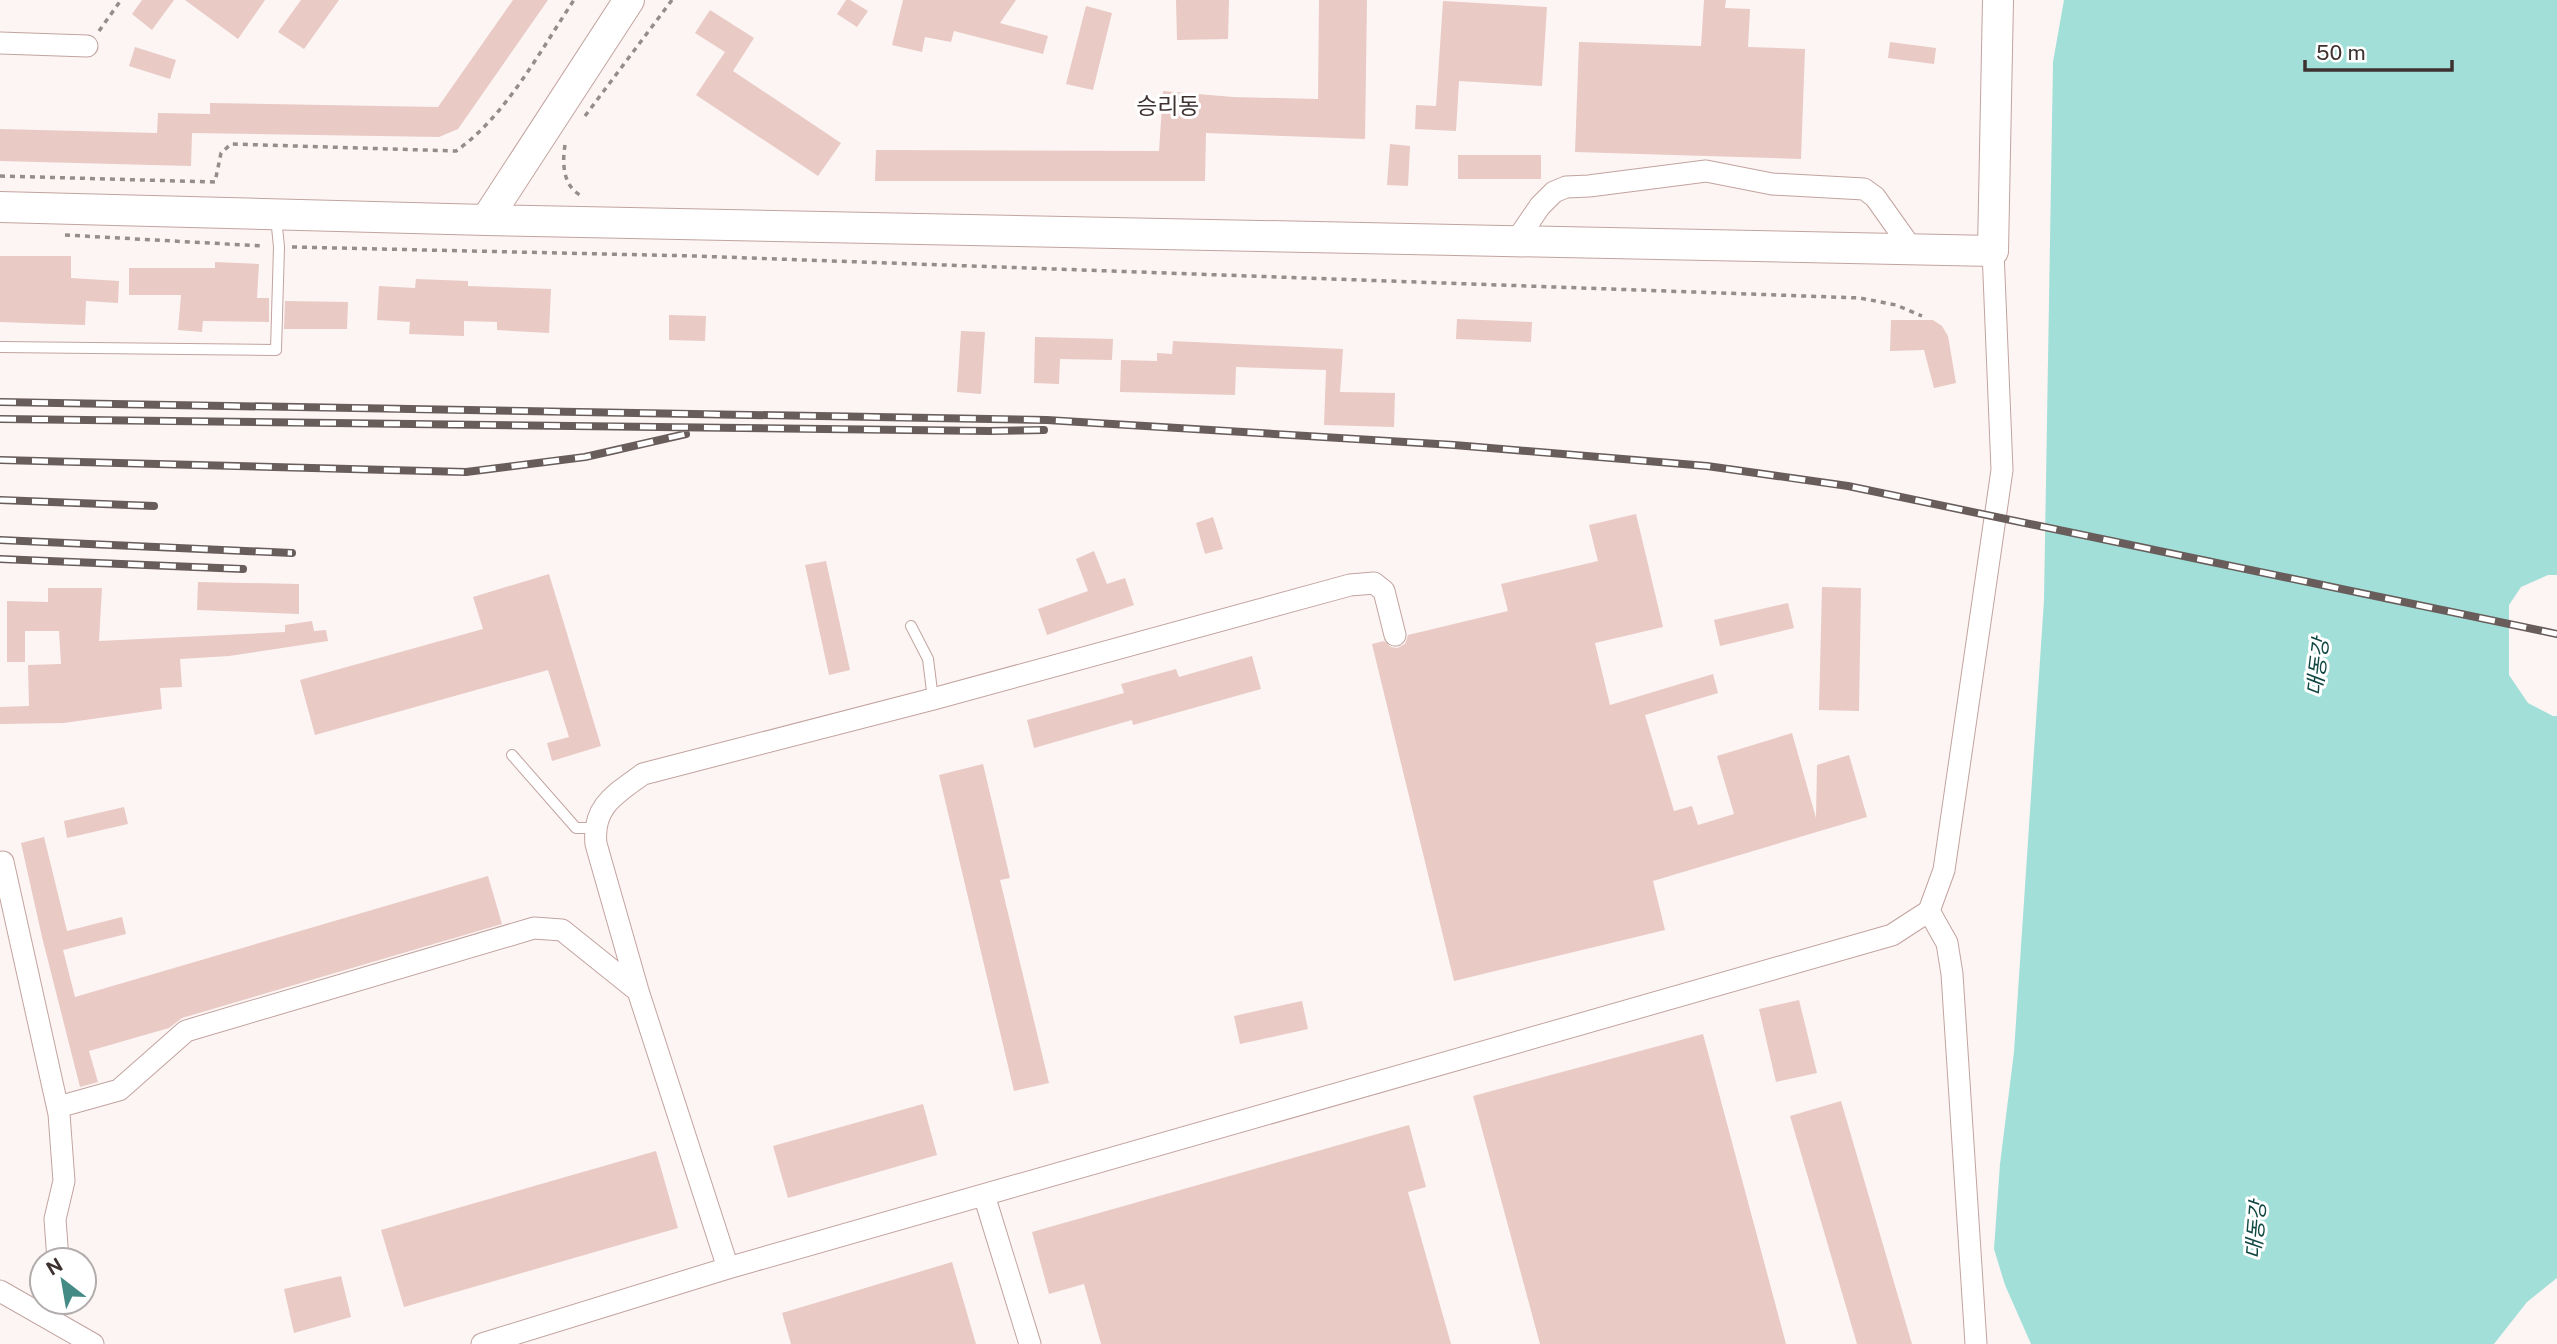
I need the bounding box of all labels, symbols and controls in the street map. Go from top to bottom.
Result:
scale bar [2305,28,2452,72]
text: 50 m [2316,40,2366,65]
district label: 승리동 [1136,92,1200,119]
water label: 대동강 [2302,634,2334,697]
water label: 대동강 [2241,1197,2271,1260]
north arrow [28,1246,98,1316]
text: N [42,1253,66,1280]

